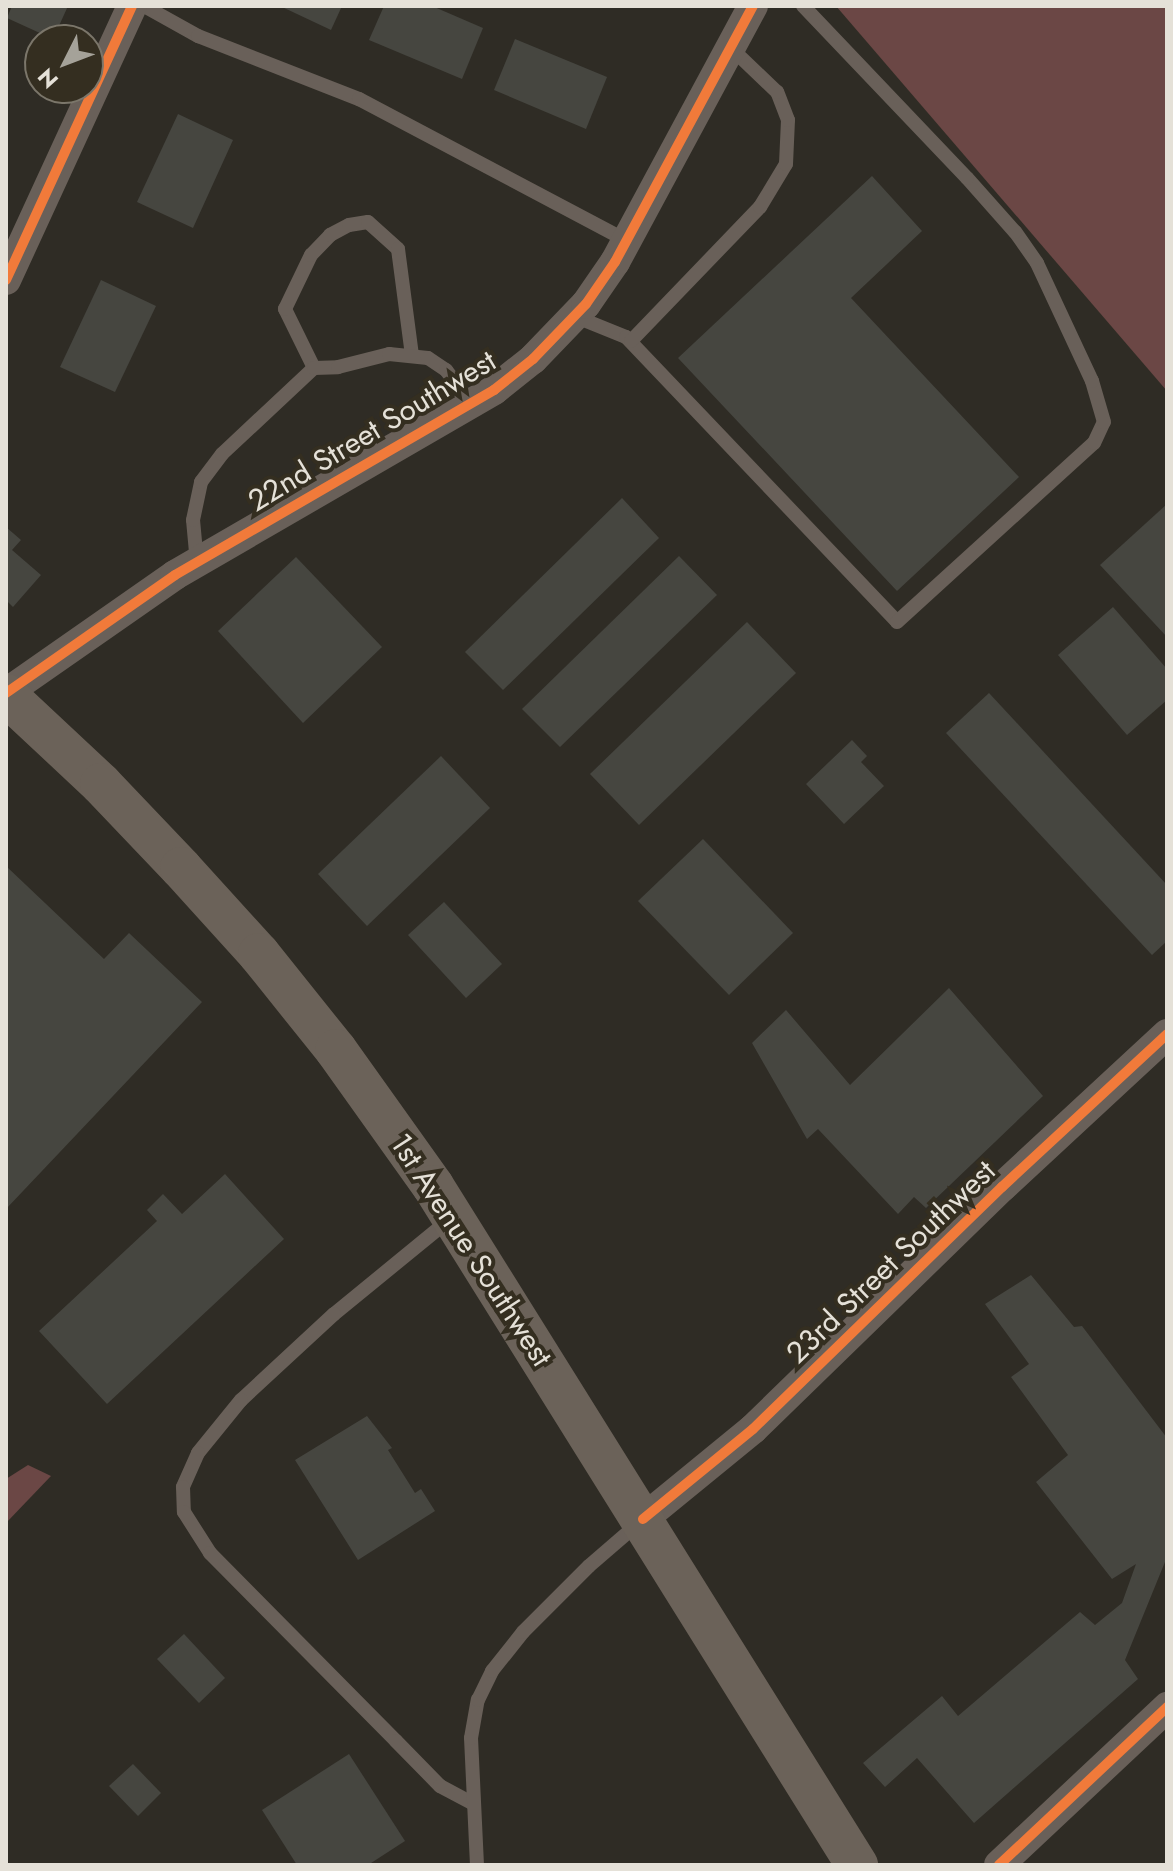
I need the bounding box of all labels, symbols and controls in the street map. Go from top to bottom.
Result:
north arrow [24,24,104,104]
text: N [30,62,65,96]
street label: 22nd Street Southwest [242,343,502,519]
street label: 1st Avenue Southwest [382,1127,560,1373]
street label: 23rd Street Southwest [779,1153,1003,1371]

